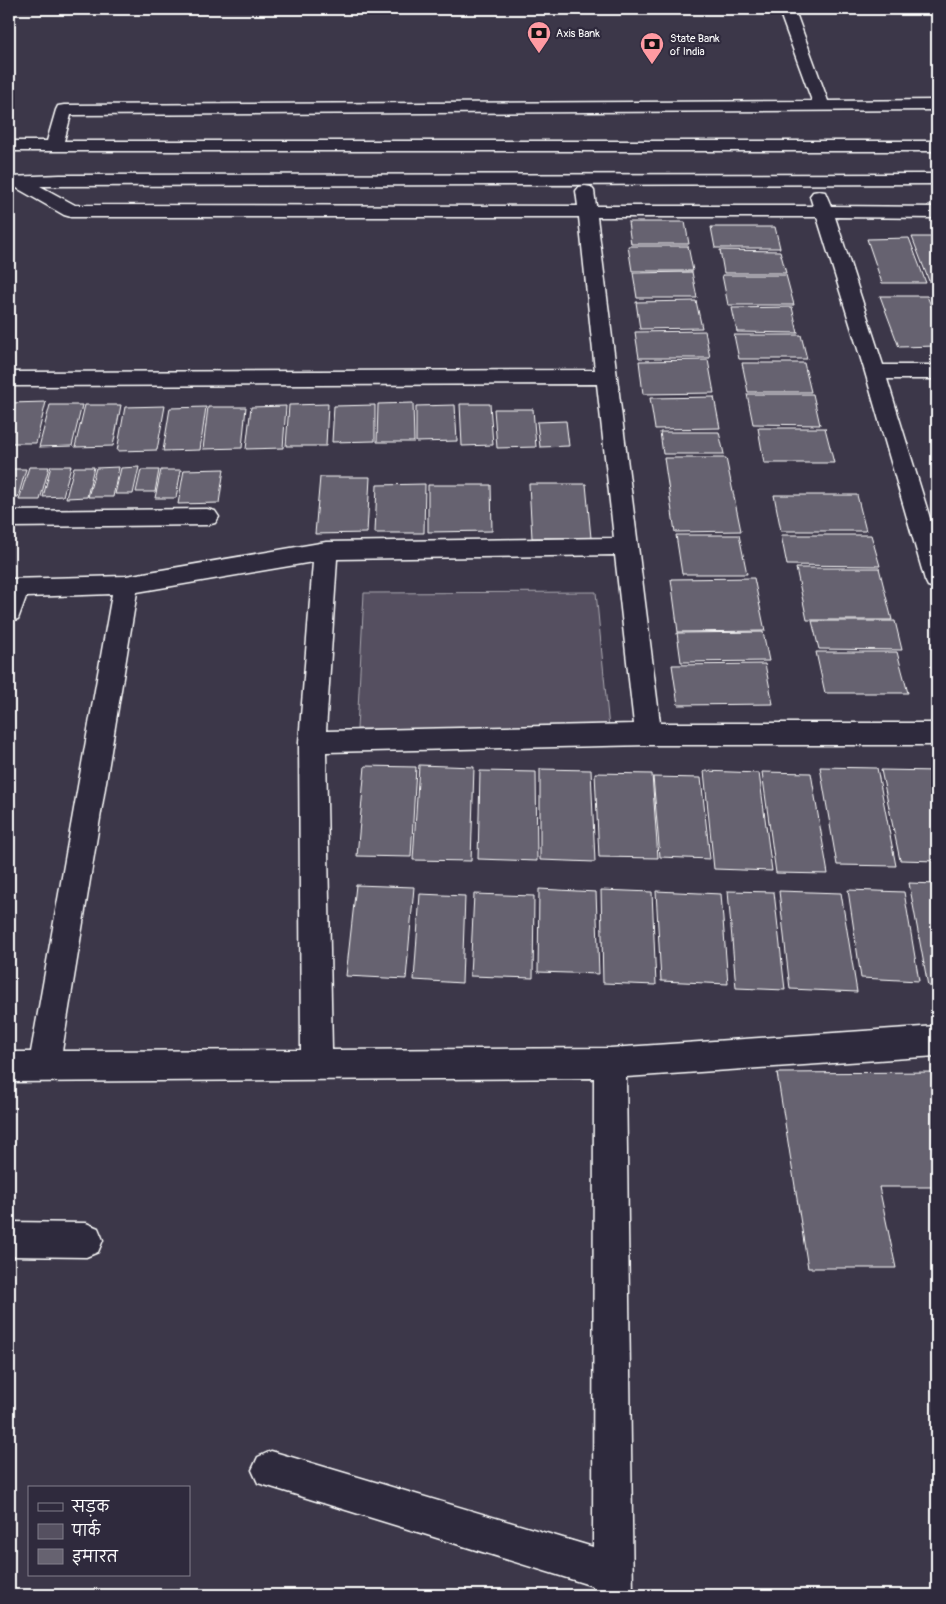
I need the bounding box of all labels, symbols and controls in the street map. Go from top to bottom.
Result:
bank icon: Axis Bank [526,20,552,54]
place label: Axis Bank [556,27,600,40]
bank icon: State Bank of India [639,31,665,65]
place label: State Bank of India [670,32,720,58]
legend [28,1486,190,1576]
text: सड़क [71,1498,110,1517]
text: पार्क [71,1519,102,1541]
text: इमारत [72,1548,119,1567]

